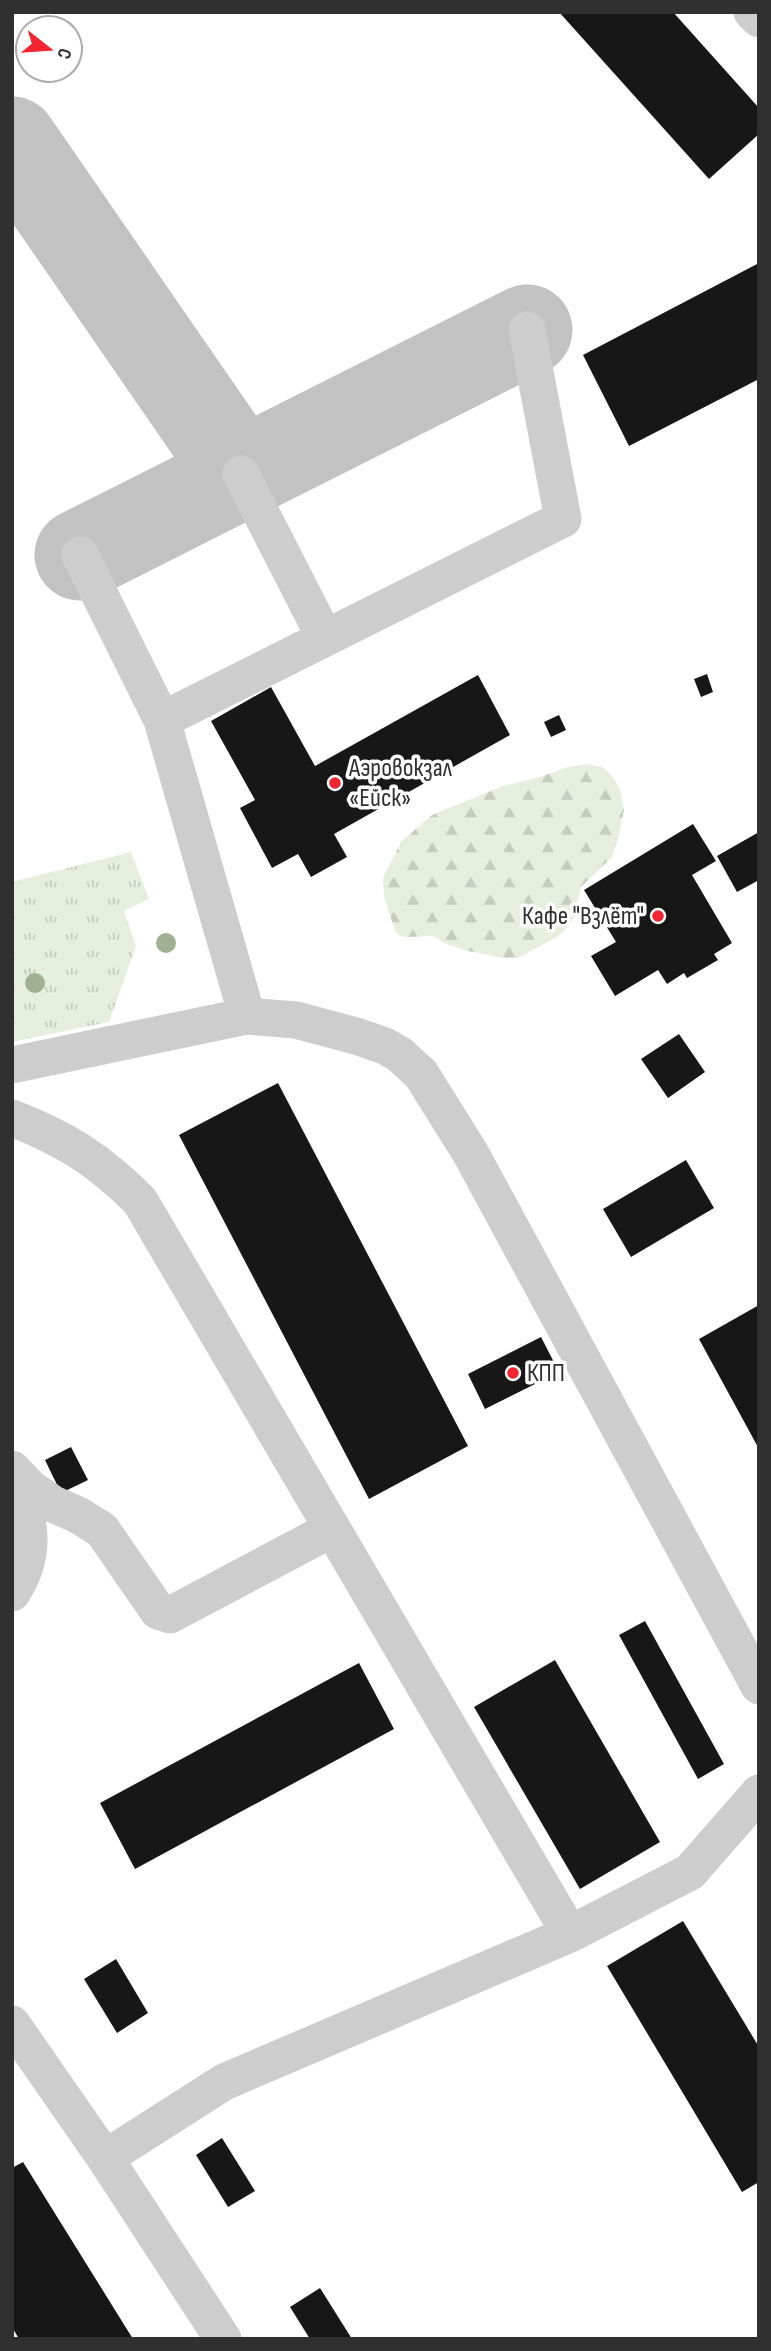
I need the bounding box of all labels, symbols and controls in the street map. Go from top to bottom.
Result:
north arrow [14,14,84,84]
text: С [51,46,76,62]
place label: Аэровокзал «Ейск» [348,753,453,814]
marker: Аэровокзал «Ейск» [327,775,343,791]
place label: Кафе "Взлёт" [522,901,644,932]
marker: Кафе "Взлёт" [650,908,666,924]
place label: КПП [527,1358,565,1389]
marker: КПП [505,1365,521,1381]

